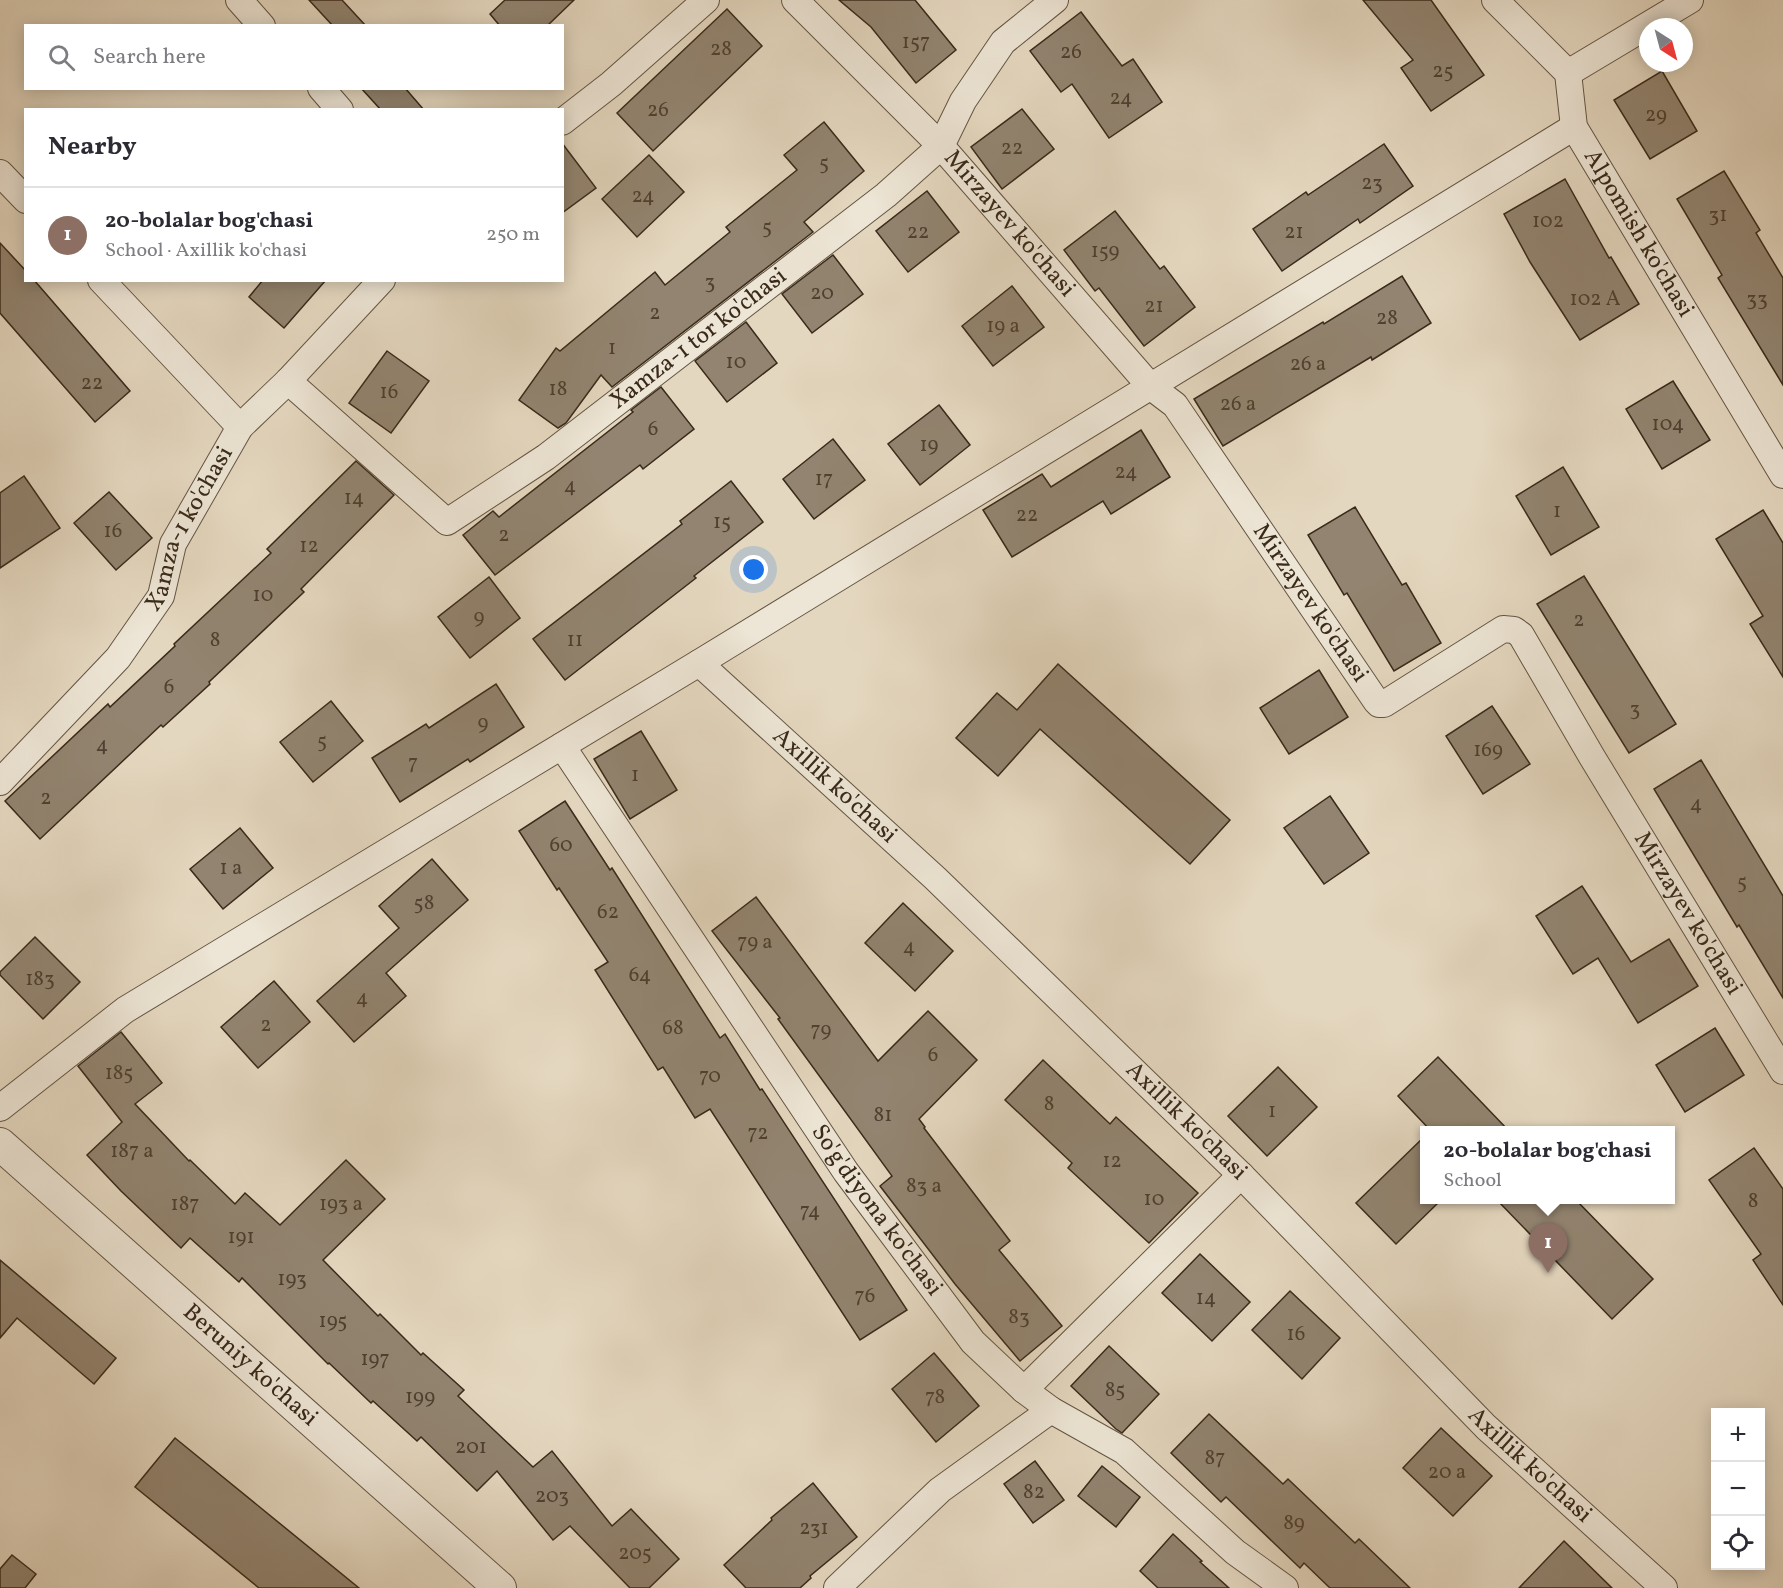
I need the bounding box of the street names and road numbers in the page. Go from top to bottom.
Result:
street label: Mirzayev ko'chasi [935,143,1083,305]
street label: Alpomish ko'chasi [1574,143,1702,324]
street label: Xamza-1 tor ko'chasi [605,261,793,417]
street label: Xamza-1 ko'chasi [138,440,242,619]
street label: Mirzayev ko'chasi [1244,517,1376,690]
street label: Axillik ko'chasi [764,720,904,852]
street label: Mirzayev ko'chasi [1625,826,1750,1002]
street label: Axillik ko'chasi [1117,1054,1255,1189]
street label: So'g'diyona ko'chasi [802,1118,950,1304]
street label: Beruniy ko'chasi [175,1296,325,1435]
street label: Axillik ko'chasi [1459,1400,1599,1531]

